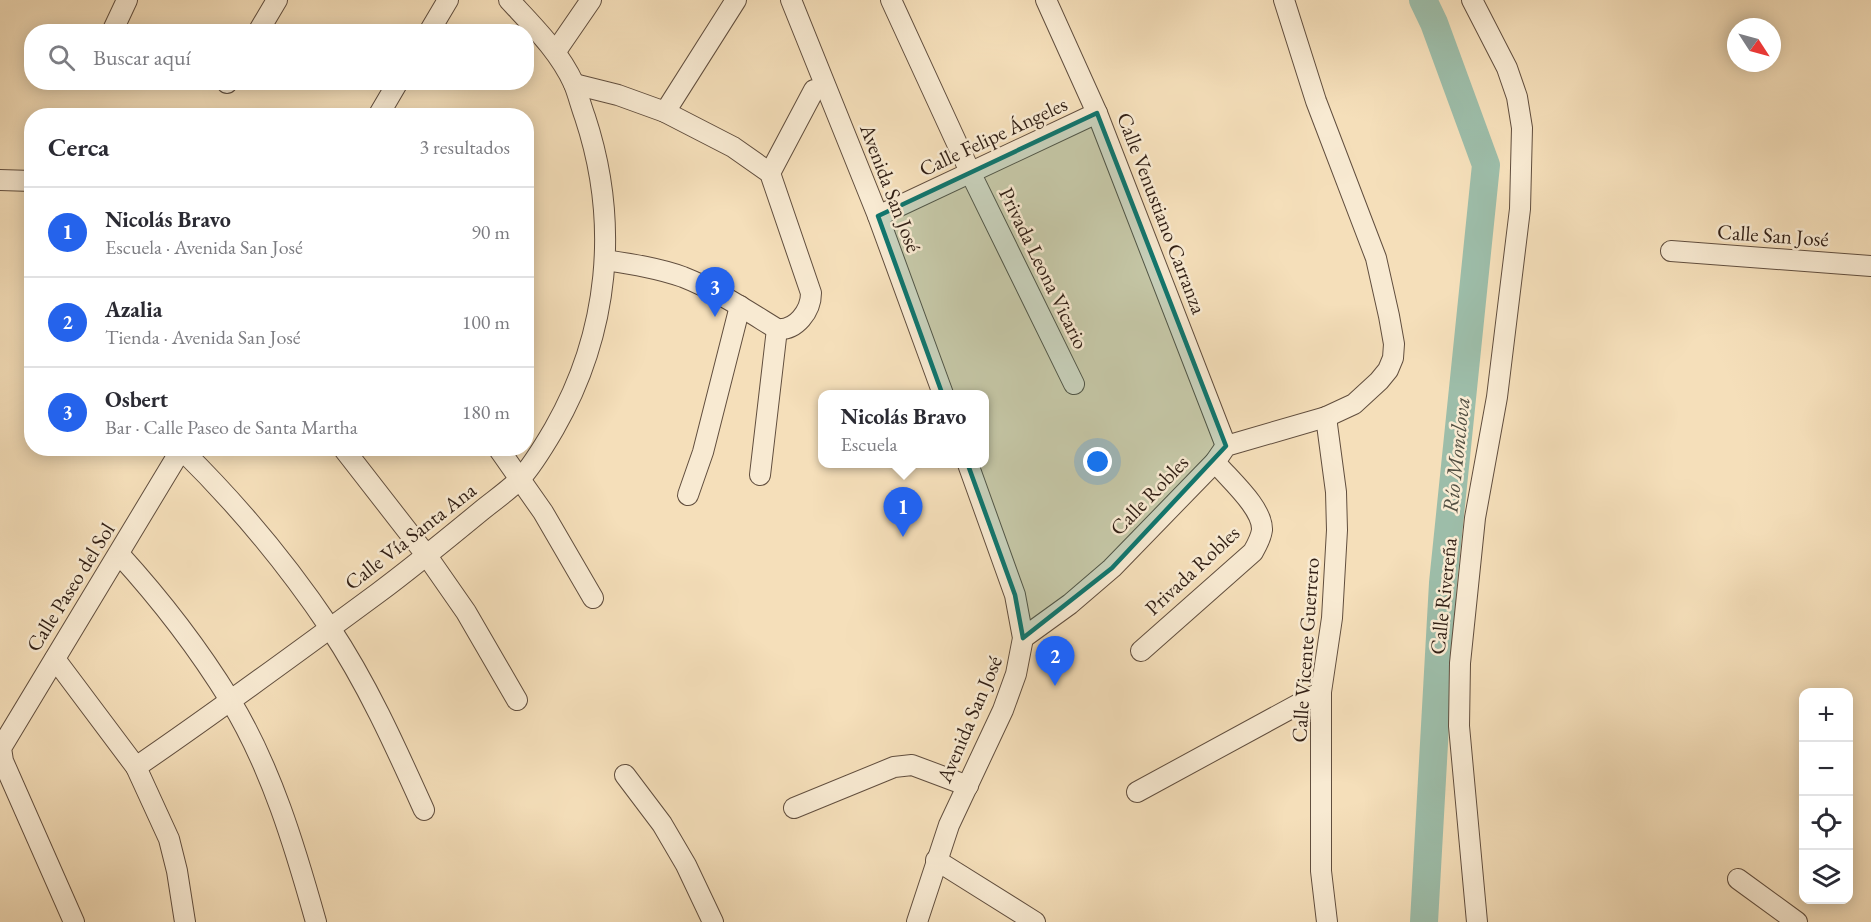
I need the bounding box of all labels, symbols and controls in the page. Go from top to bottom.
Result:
north arrow [1727,18,1781,72]
search box [24,24,534,90]
icon: search [45,41,78,74]
text: Buscar aquí [93,43,191,72]
street label: Calle Felipe Ángeles [915,90,1072,182]
street label: Calle Venustiano Carranza [1111,108,1213,318]
street label: Avenida San José [854,119,928,256]
text: Cerca [48,130,109,164]
text: 3 resultados [419,134,510,160]
street label: Privada Leona Vicario [993,183,1095,353]
text: Nicolás Bravo [105,205,231,234]
street label: Calle San José [1716,218,1830,252]
text: 1 [62,219,73,245]
text: 90 m [471,219,510,245]
text: Escuela · Avenida San José [105,234,303,260]
pin: 3 [696,268,734,317]
text: Azalia [105,295,162,324]
text: 2 [62,309,73,335]
text: 100 m [462,309,510,335]
text: Tienda · Avenida San José [105,324,301,350]
text: Osbert [105,385,168,414]
popup [818,390,989,468]
water label: Río Monclova [1435,396,1477,514]
text: 3 [62,399,73,425]
text: 180 m [462,399,510,425]
text: Nicolás Bravo [841,402,966,431]
text: Bar · Calle Paseo de Santa Martha [105,414,358,440]
text: Escuela [841,431,898,457]
your location [1083,447,1112,476]
street label: Calle Robles [1104,449,1194,541]
street label: Calle Vía Santa Ana [339,476,482,596]
pin: 1 [884,488,922,537]
street label: Calle Paseo del Sol [20,518,120,656]
street label: Privada Robles [1139,519,1245,621]
street label: Calle Rivereña [1423,536,1463,656]
street label: Calle Vicente Guerrero [1285,557,1325,743]
pin: 2 [1036,636,1074,686]
street label: Avenida San José [930,651,1008,787]
map controls [1799,688,1853,904]
button: + [1799,688,1853,742]
button: − [1799,742,1853,796]
button: locate [1799,796,1853,850]
button: layers [1799,850,1853,904]

